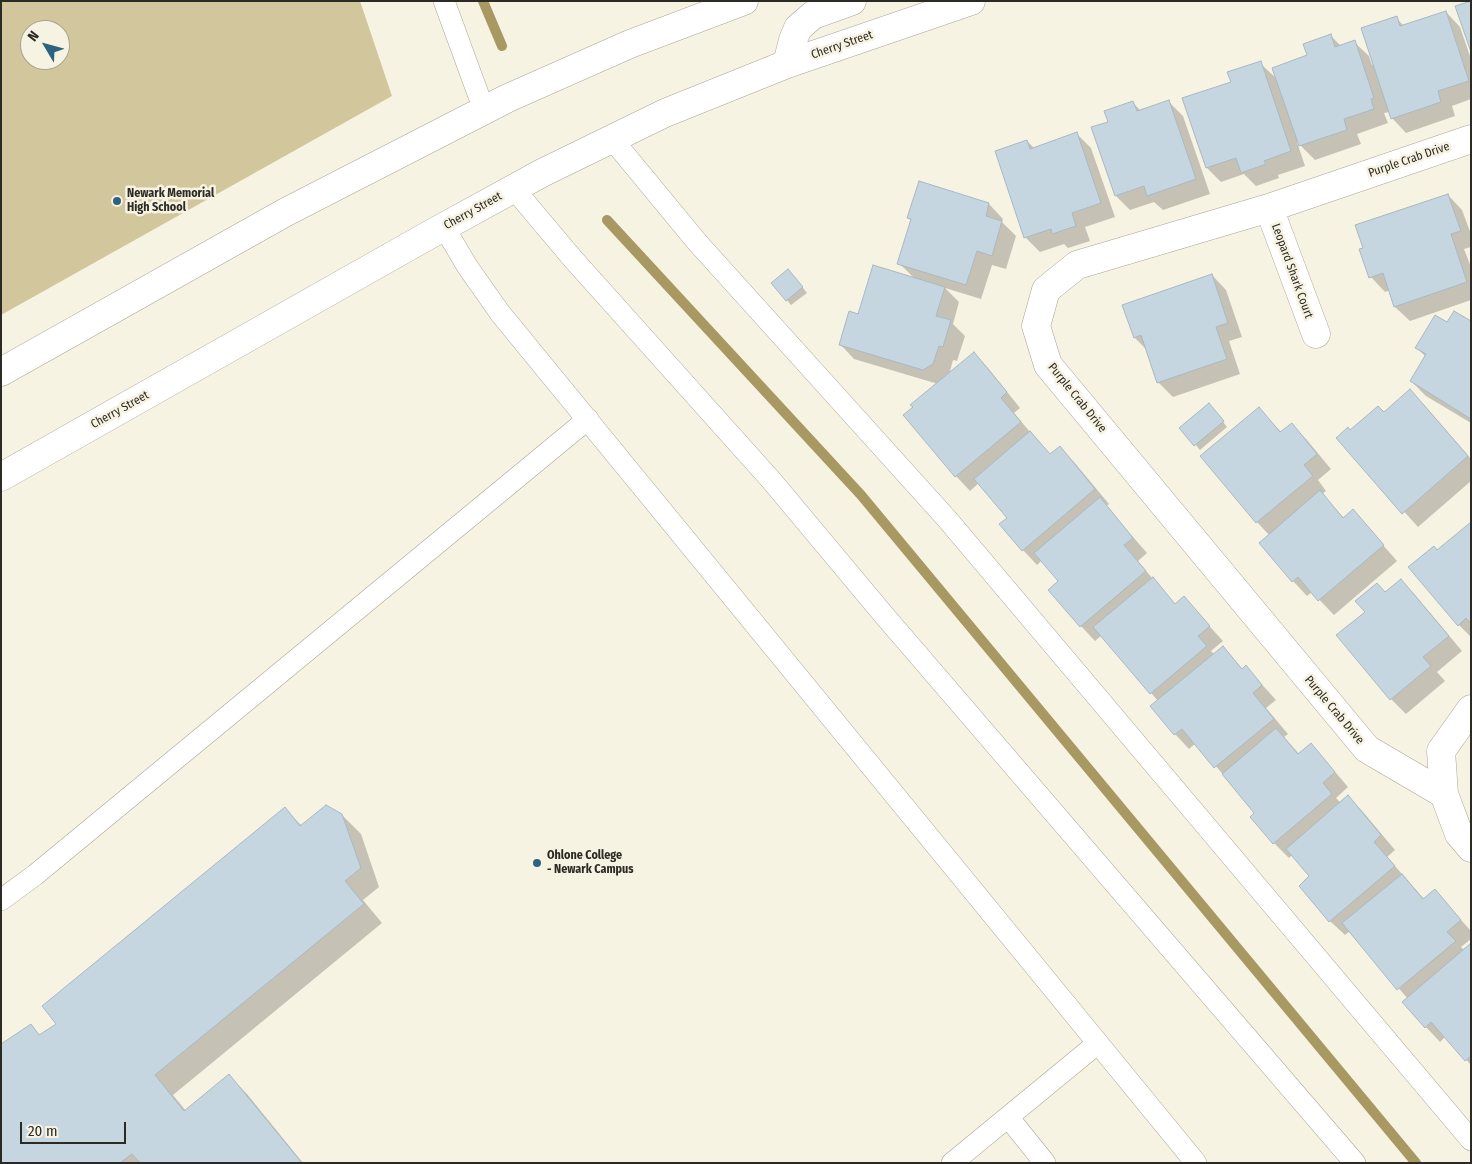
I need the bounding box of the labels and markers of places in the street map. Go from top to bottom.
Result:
place label: Newark Memorial High School [127,187,214,215]
marker: Newark Memorial High School [111,195,123,207]
place label: Ohlone College - Newark Campus [547,849,634,877]
marker: Ohlone College - Newark Campus [531,857,543,869]

